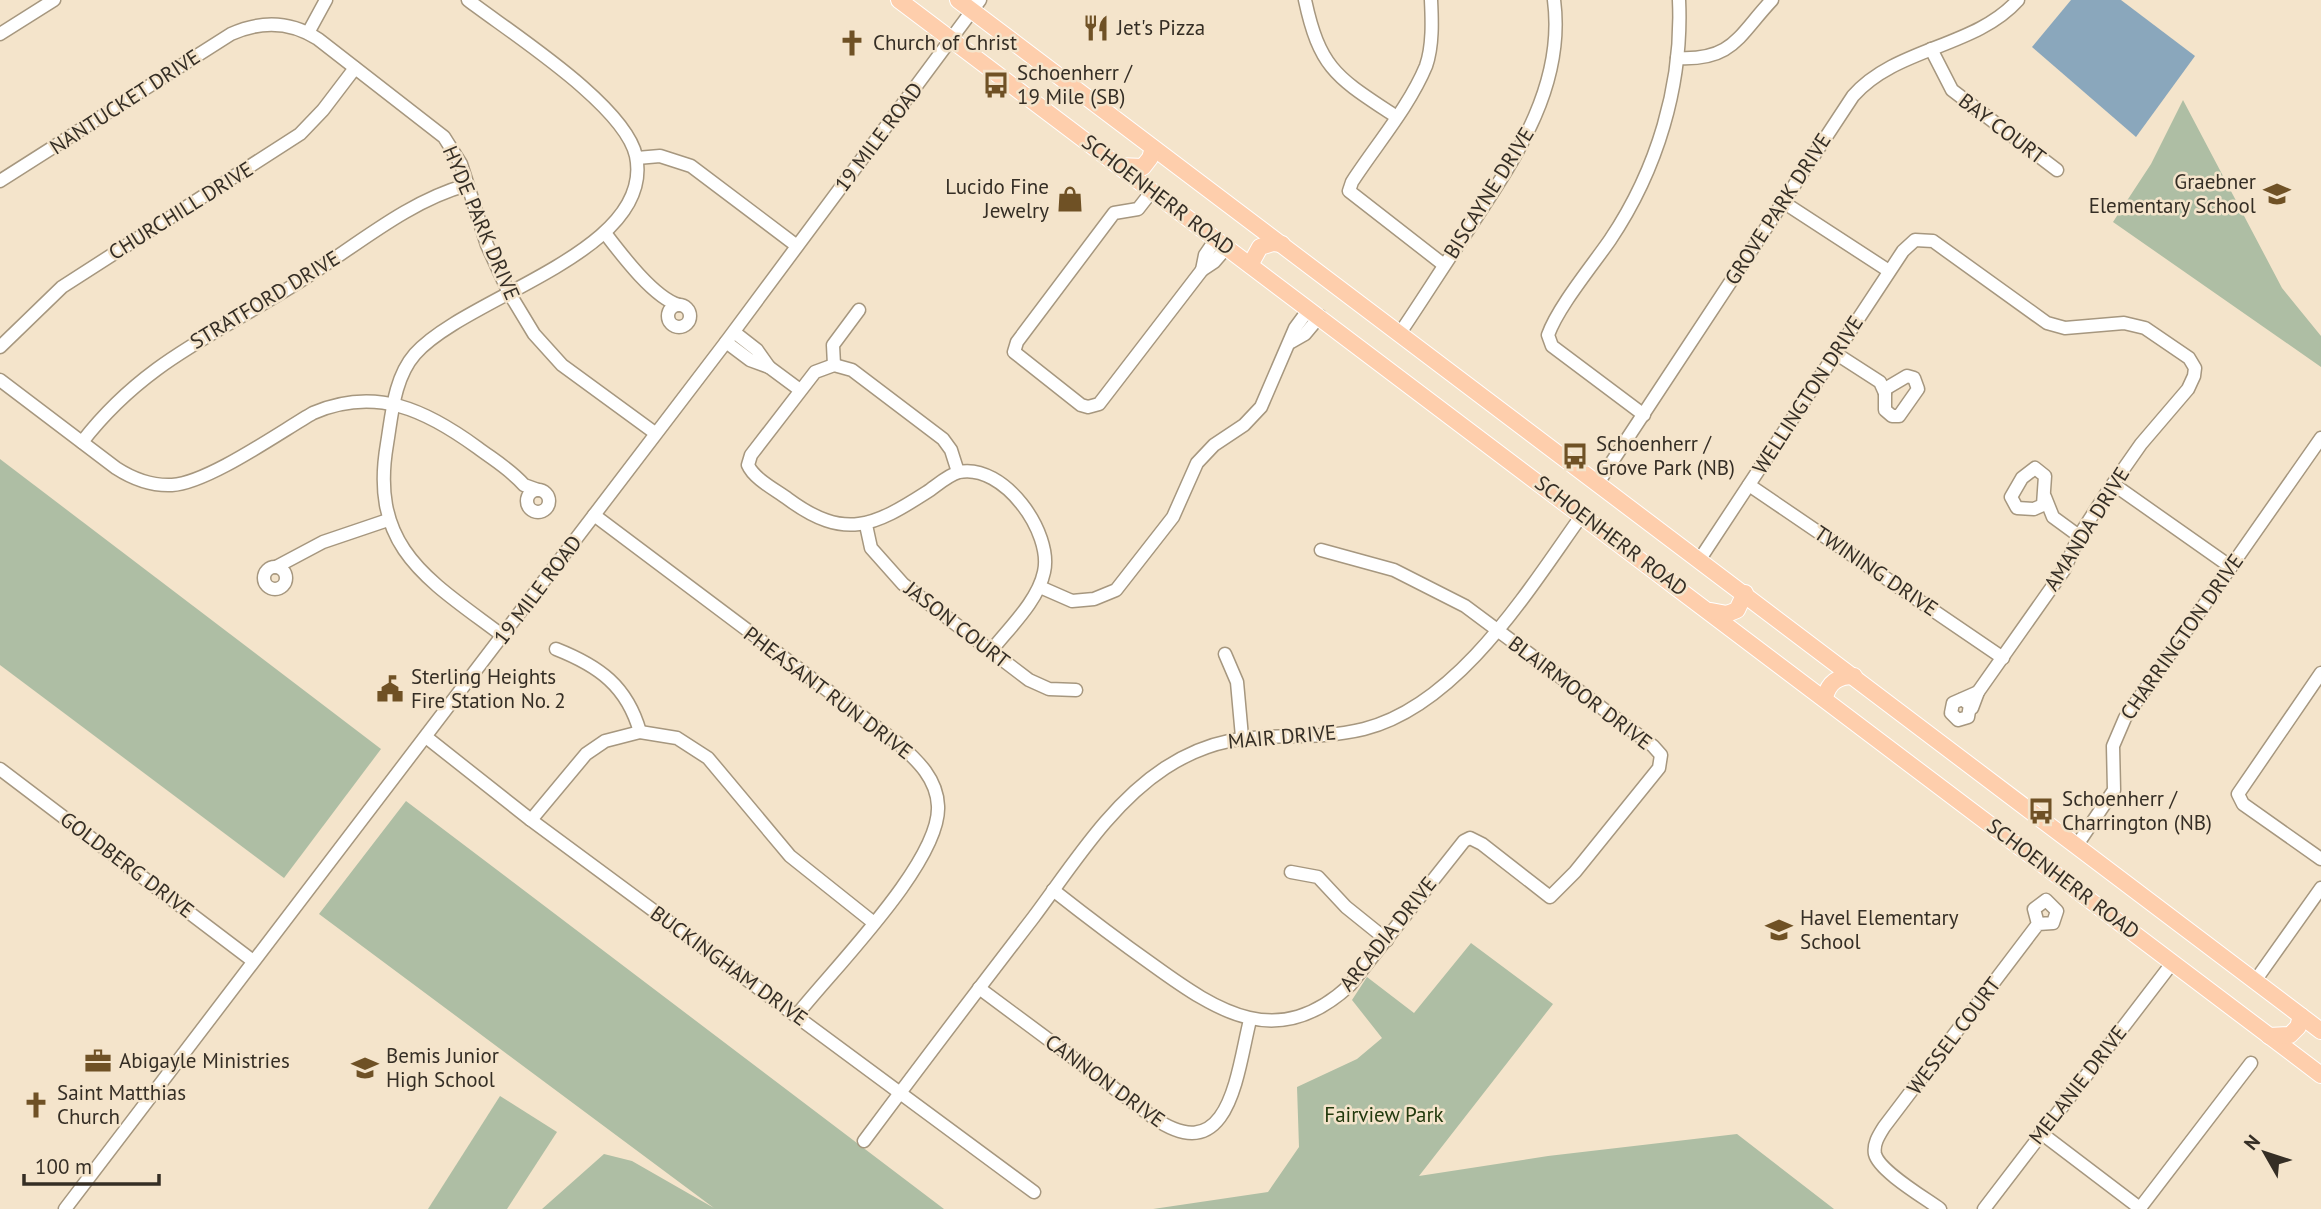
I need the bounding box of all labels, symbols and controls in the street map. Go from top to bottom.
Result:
restaurant icon: Jet's Pizza [1081,13,1111,43]
place label: Jet's Pizza [1116,14,1205,41]
church icon: Church of Christ [837,28,867,58]
place label: Church of Christ [873,29,1017,56]
street label: NANTUCKET DRIVE [44,43,205,160]
place label: Schoenherr / 19 Mile (SB) [1017,59,1134,110]
bus stop icon: Schoenherr / 19 Mile (SB) [981,70,1011,100]
street label: 19 MILE ROAD [829,77,929,197]
street label: BAY COURT [1953,87,2052,170]
street label: BISCAYNE DRIVE [1437,122,1540,264]
street label: SCHOENHERR ROAD [1077,128,1240,261]
street label: GROVE PARK DRIVE [1718,128,1837,290]
street label: HYDE PARK DRIVE [437,142,526,304]
street label: CHURCHILL DRIVE [103,155,258,266]
place label: Graebner Elementary School [2089,168,2256,219]
place label: Lucido Fine Jewelry [945,173,1049,224]
school or university icon: Graebner Elementary School [2262,179,2292,209]
shop icon: Lucido Fine Jewelry [1055,184,1085,214]
street label: STRATFORD DRIVE [185,244,345,355]
street label: WELLINGTON DRIVE [1746,310,1869,479]
place label: Schoenherr / Grove Park (NB) [1596,430,1735,481]
bus stop icon: Schoenherr / Grove Park (NB) [1560,441,1590,471]
street label: AMANDA DRIVE [2038,462,2135,596]
street label: SCHOENHERR ROAD [1530,469,1693,602]
street label: TWINING DRIVE [1809,519,1943,622]
street label: 19 MILE ROAD [488,530,588,650]
street label: CHARRINGTON DRIVE [2114,548,2249,725]
street label: JASON COURT [899,575,1016,674]
street label: PHEASANT RUN DRIVE [738,620,918,765]
street label: BLAIRMOOR DRIVE [1503,630,1658,755]
place label: Sterling Heights Fire Station No. 2 [411,663,566,714]
public building icon: Sterling Heights Fire Station No. 2 [375,674,405,704]
street label: MAIR DRIVE [1227,718,1337,755]
place label: Schoenherr / Charrington (NB) [2062,785,2212,836]
bus stop icon: Schoenherr / Charrington (NB) [2026,796,2056,826]
street label: GOLDBERG DRIVE [55,805,200,924]
street label: SCHOENHERR ROAD [1982,812,2145,945]
street label: ARCADIA DRIVE [1333,871,1442,997]
street label: BUCKINGHAM DRIVE [645,899,813,1032]
place label: Havel Elementary School [1800,904,1959,955]
school or university icon: Havel Elementary School [1764,915,1794,945]
street label: WESSEL COURT [1901,971,2007,1100]
street label: MELANIE DRIVE [2023,1020,2132,1150]
street label: CANNON DRIVE [1040,1028,1171,1133]
place label: Bemis Junior High School [386,1042,499,1093]
office icon: Abigayle Ministries [83,1046,113,1076]
place label: Abigayle Ministries [119,1047,290,1074]
school or university icon: Bemis Junior High School [350,1053,380,1083]
place label: Saint Matthias Church [57,1079,186,1130]
church icon: Saint Matthias Church [21,1090,51,1120]
park label: Fairview Park [1324,1101,1444,1128]
north arrow [2230,1118,2300,1188]
text: N [2239,1130,2265,1155]
scale bar [24,1142,159,1186]
text: 100 m [35,1153,92,1180]

